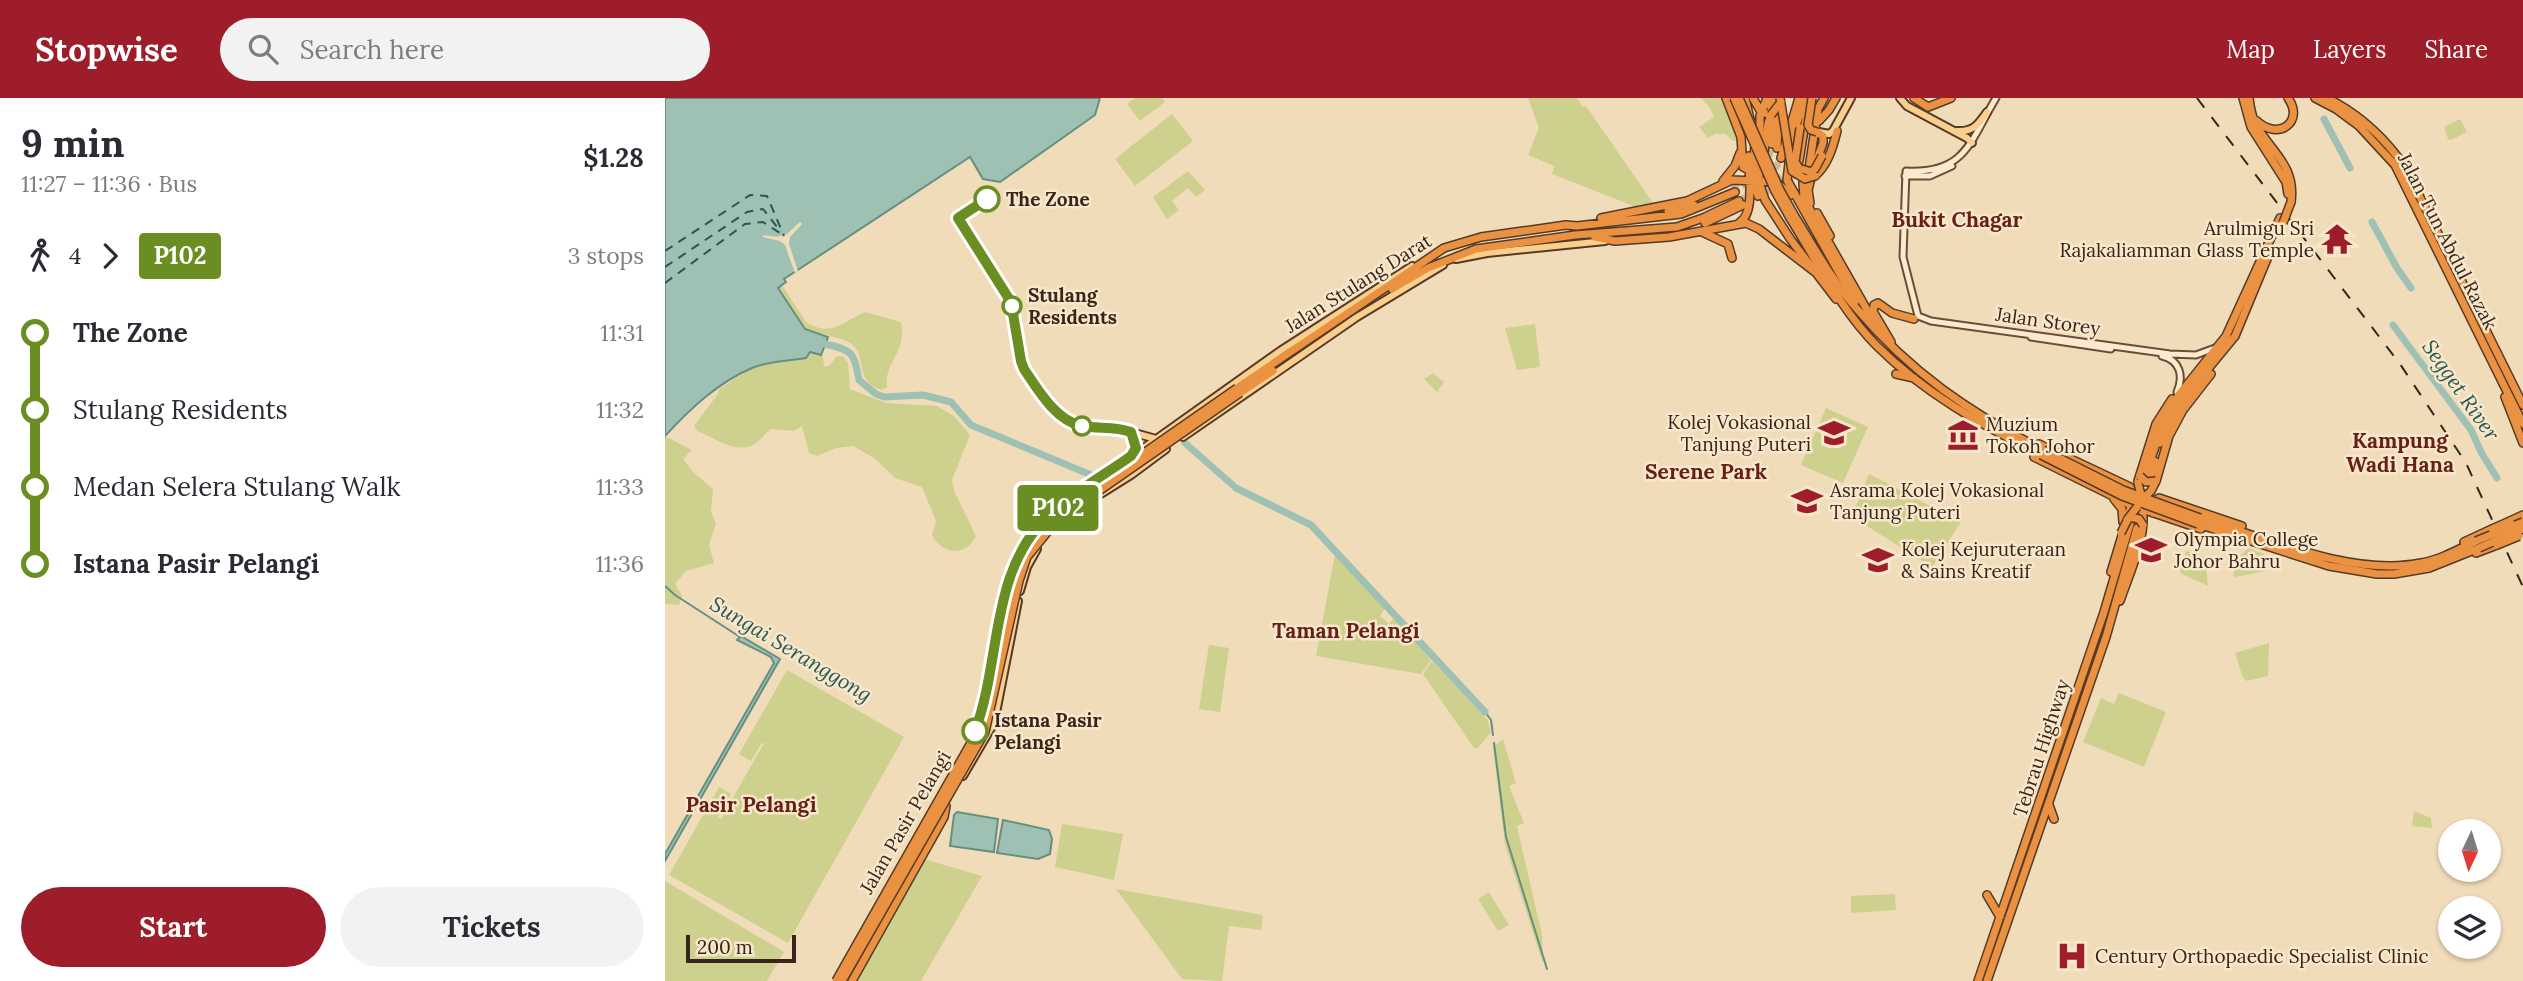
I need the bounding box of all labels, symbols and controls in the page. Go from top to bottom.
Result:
search box [220,18,710,81]
text: Stopwise [35,28,178,70]
icon: search [244,30,282,68]
text: Search here [300,33,444,66]
text: Map [2226,34,2275,65]
text: Layers [2313,34,2386,65]
text: Share [2424,34,2488,65]
text: 9 min [21,119,125,167]
text: $1.28 [583,141,644,174]
street label: Jalan Tun Abdul Razak [2393,148,2503,334]
text: 11:27 – 11:36 · Bus [21,169,197,198]
marker: The Zone [974,186,1000,212]
place label: The Zone [1006,187,1090,211]
district label: Bukit Chagar [1891,206,2023,233]
place label: Arulmigu Sri Rajakaliamman Glass Temple [2060,216,2314,262]
temple icon: Arulmigu Sri Rajakaliamman Glass Temple [2320,222,2354,256]
street label: Jalan Stulang Darat [1279,228,1436,338]
icon: walk [21,237,59,275]
icon: forward [91,237,129,275]
text: P102 [153,240,207,271]
text: 4 [69,241,81,270]
text: 3 stops [568,241,644,270]
place label: Stulang Residents [1028,283,1117,329]
marker: Stulang Residents [1002,296,1022,316]
street label: Jalan Storey [1993,302,2102,340]
text: The Zone [73,316,188,349]
text: 11:31 [600,318,644,347]
water label: Segget River [2416,334,2506,446]
text: Stulang Residents [73,393,288,426]
text: 11:32 [596,395,644,424]
place label: Kolej Vokasional Tanjung Puteri [1667,410,1811,456]
place label: Muzium Tokoh Johor [1986,412,2096,458]
unlabelled marker [1072,416,1092,436]
school or university icon: Kolej Vokasional Tanjung Puteri [1817,416,1851,450]
museum icon: Muzium Tokoh Johor [1946,418,1980,452]
district label: Kampung Wadi Hana [2346,427,2454,478]
district label: Serene Park [1645,458,1767,485]
text: Medan Selera Stulang Walk [73,470,401,503]
text: 11:33 [596,472,644,501]
place label: Asrama Kolej Vokasional Tanjung Puteri [1829,478,2044,524]
school or university icon: Asrama Kolej Vokasional Tanjung Puteri [1790,484,1824,518]
line badge: P102 [1009,485,1107,531]
text: P102 [1031,492,1085,523]
place label: Olympia College Johor Bahru [2173,527,2318,573]
school or university icon: Olympia College Johor Bahru [2134,533,2168,567]
place label: Kolej Kejuruteraan & Sains Kreatif [1901,537,2066,583]
school or university icon: Kolej Kejuruteraan & Sains Kreatif [1861,543,1895,577]
text: Istana Pasir Pelangi [73,547,319,580]
text: 11:36 [595,549,644,578]
water label: Sungai Seranggong [705,590,877,708]
district label: Taman Pelangi [1272,617,1420,644]
street label: Tebrau Highway [2007,676,2075,820]
place label: Istana Pasir Pelangi [994,708,1102,754]
marker: Istana Pasir Pelangi [962,718,988,744]
street label: Jalan Pasir Pelangi [854,746,956,899]
district label: Pasir Pelangi [685,791,817,818]
north arrow [2438,819,2501,882]
map controls [2438,819,2501,959]
button: Start [21,887,326,967]
button: Tickets [340,887,644,967]
button: layers [2438,896,2501,959]
scale bar [686,932,796,964]
text: 200 m [697,935,753,959]
hospital icon: Century Orthopaedic Specialist Clinic [2055,939,2089,973]
place label: Century Orthopaedic Specialist Clinic [2095,944,2429,968]

